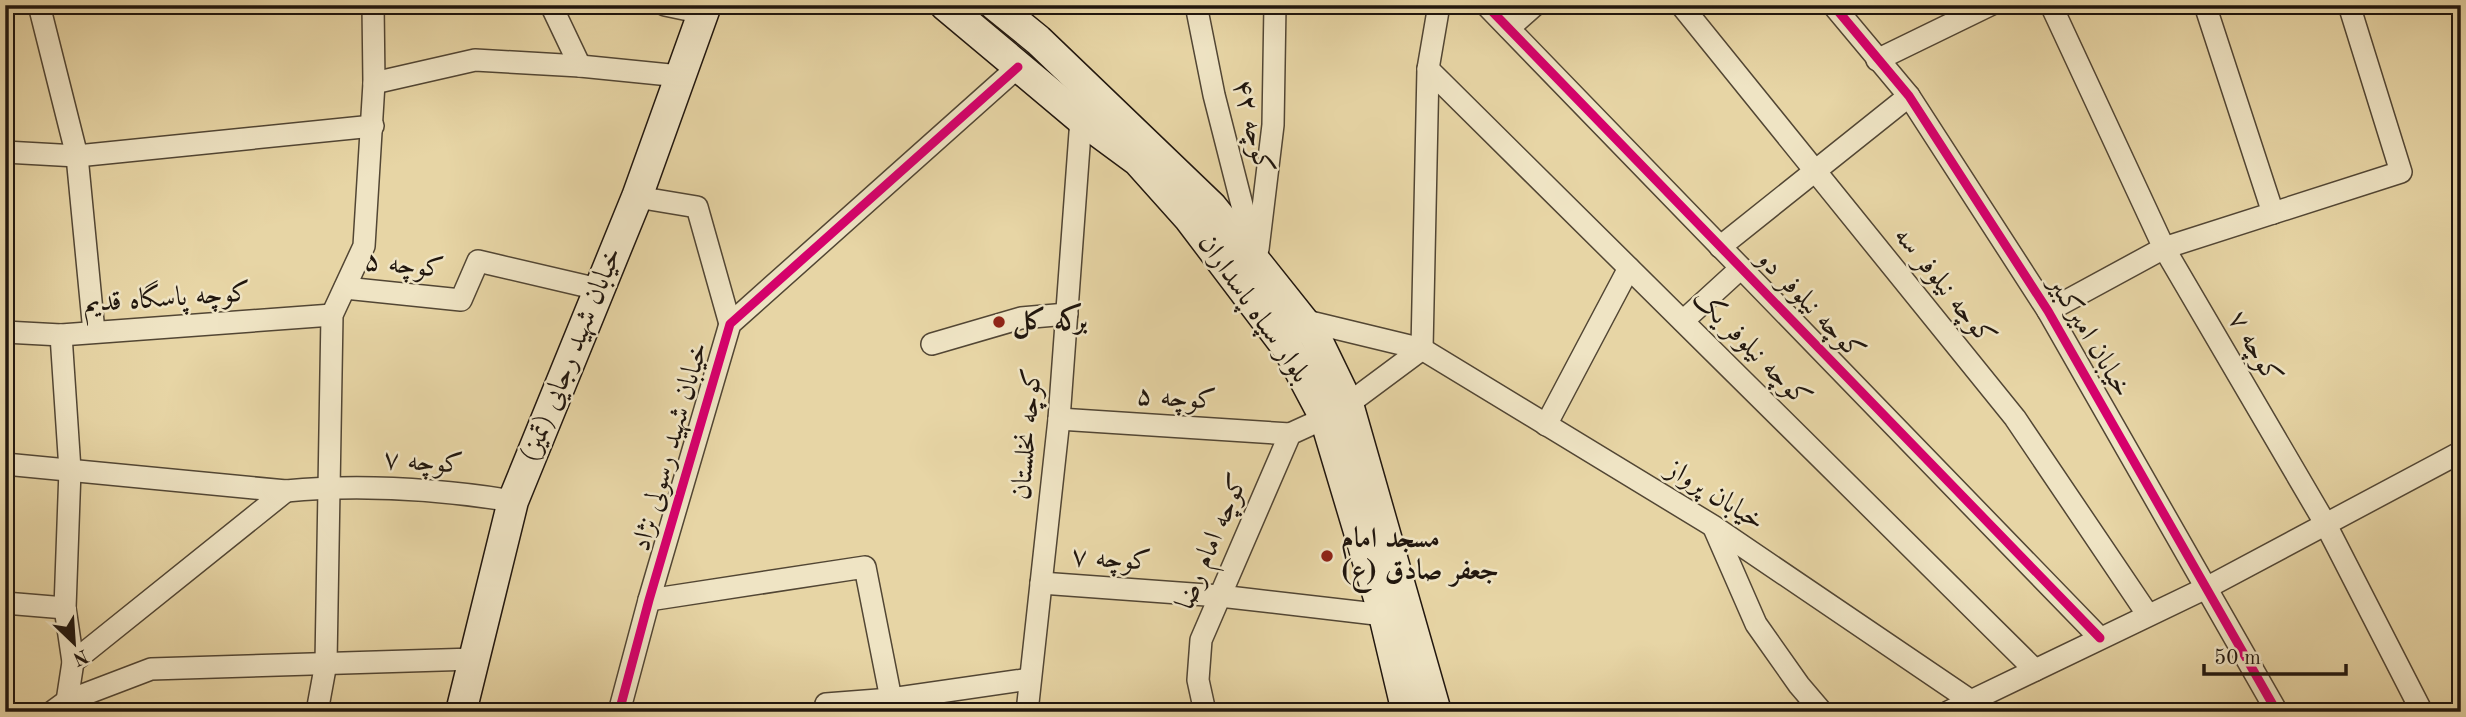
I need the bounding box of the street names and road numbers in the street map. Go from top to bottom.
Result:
street label: کوچه ۴۲ [1224,77,1278,178]
street label: کوچه نیلوفر سه [1885,222,2001,354]
street label: بلوار سپاه پاسداران [1188,230,1314,391]
street label: کوچه نیلوفر دو [1747,243,1870,369]
street label: خیابان شهید رجایی (تمیز) [516,244,630,467]
street label: کوچه ۵ [362,247,445,287]
street label: خیابان امیرکبیر [2040,268,2137,403]
street label: کوچه پاسگاه قدیم [82,273,252,327]
street label: کوچه نیلوفر یک [1684,283,1817,416]
street label: کوچه ۷ [2219,306,2287,391]
street label: خیابان شهید رسولی نژاد [628,339,716,555]
street label: کوچه نخلستان [1007,367,1051,501]
street label: کوچه ۵ [1135,381,1217,419]
street label: کوچه ۷ [382,445,464,483]
street label: خیابان پرواز [1658,454,1769,538]
street label: کوچه امام رضا [1171,470,1261,617]
street label: کوچه ۷ [1070,542,1152,580]

